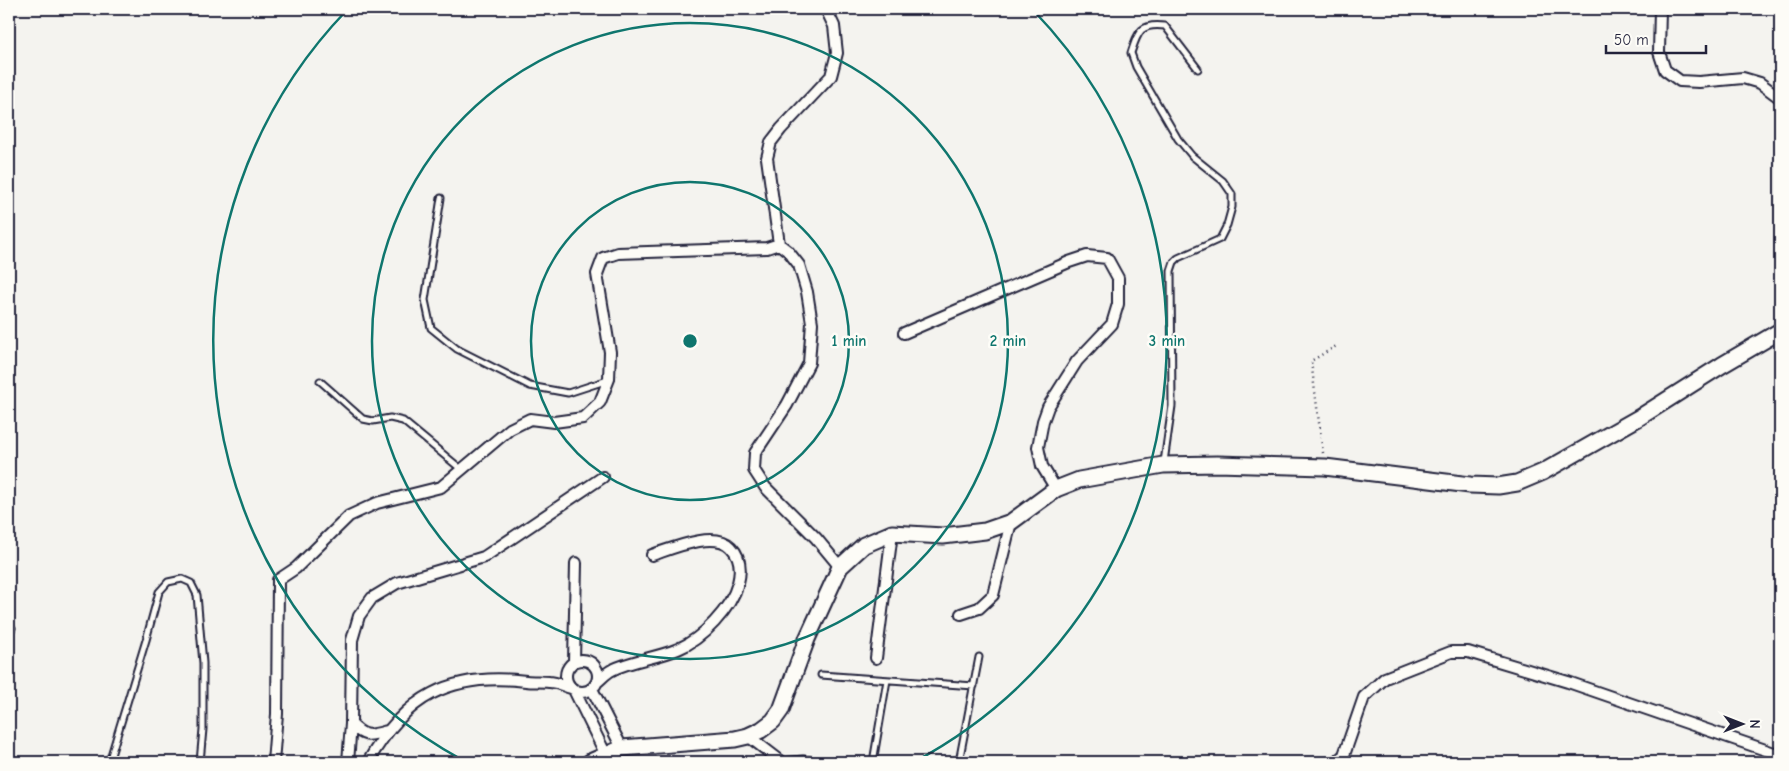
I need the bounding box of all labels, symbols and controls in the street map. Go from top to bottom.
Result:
scale bar [1606,22,1706,54]
text: 50 m [1614,31,1649,49]
centre of rings [681,332,699,350]
text: 1 min [832,332,866,350]
text: 2 min [990,332,1026,350]
text: 3 min [1149,332,1185,350]
north arrow [1716,698,1766,748]
text: N [1746,719,1763,729]

